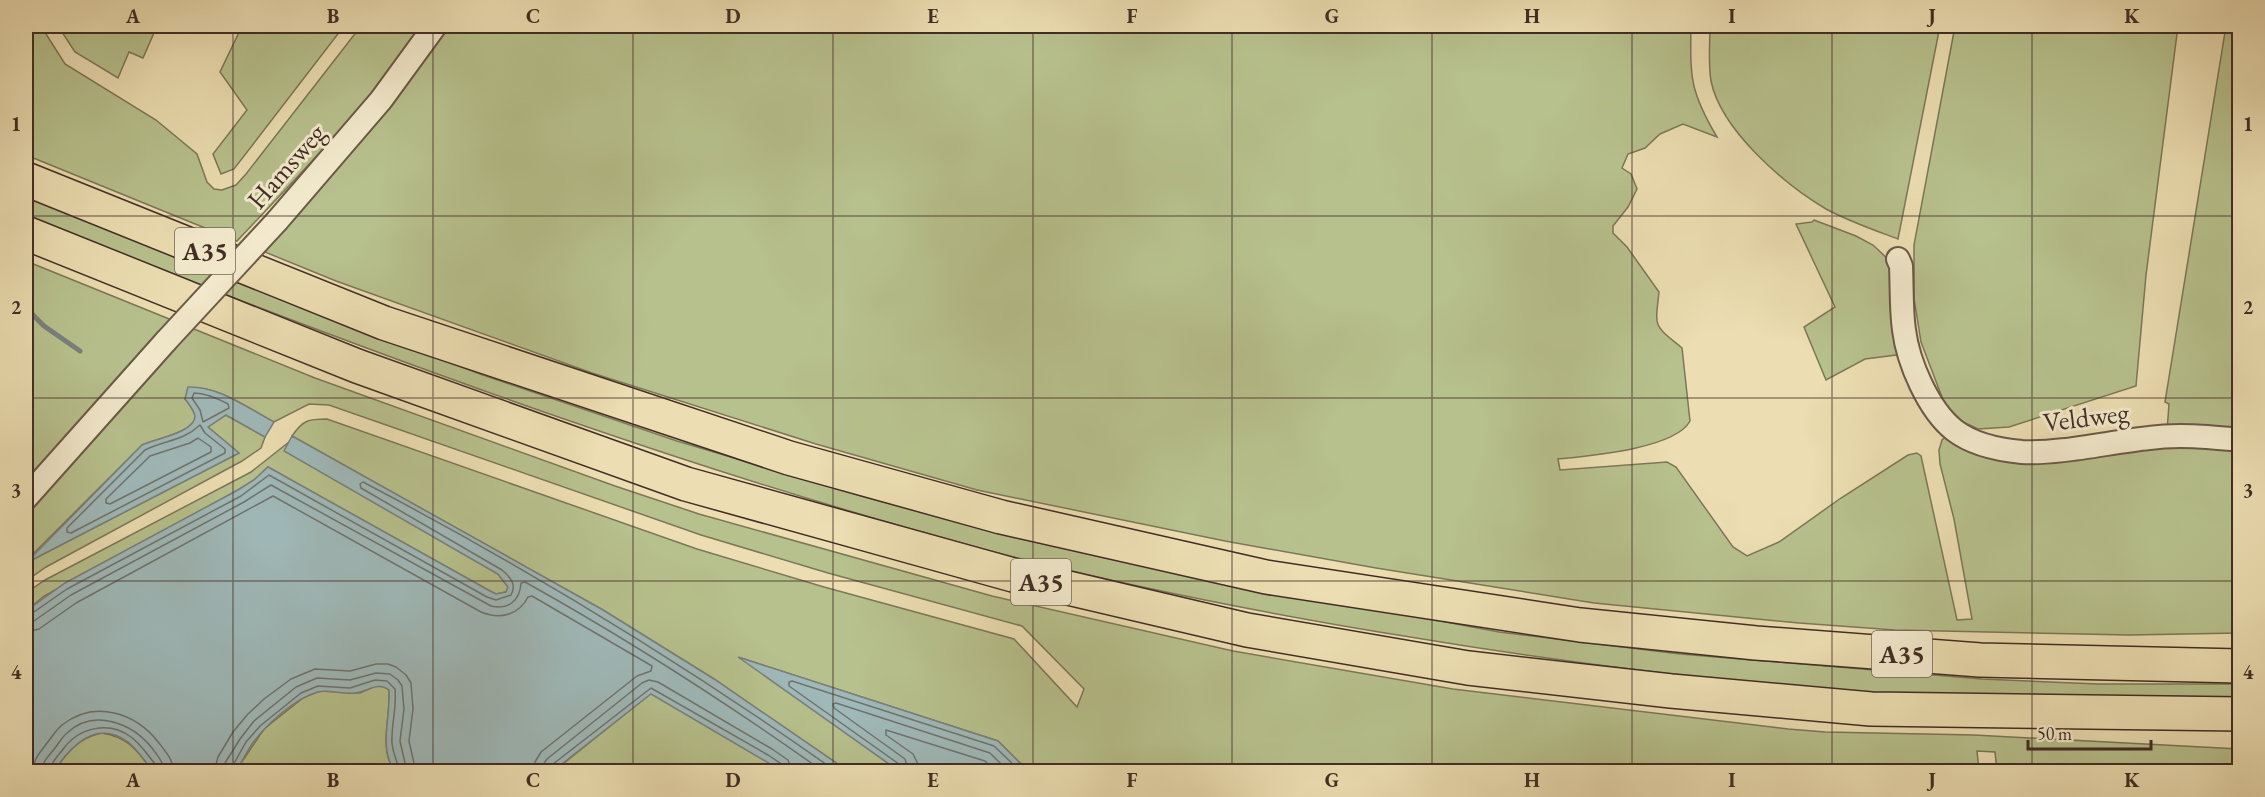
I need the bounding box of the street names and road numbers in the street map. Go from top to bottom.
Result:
street label: Hamsweg [239,116,333,216]
road number: A35 [175,228,235,274]
street label: Veldweg [2041,394,2131,440]
road number: A35 [1011,559,1071,605]
road number: A35 [1872,631,1932,677]

